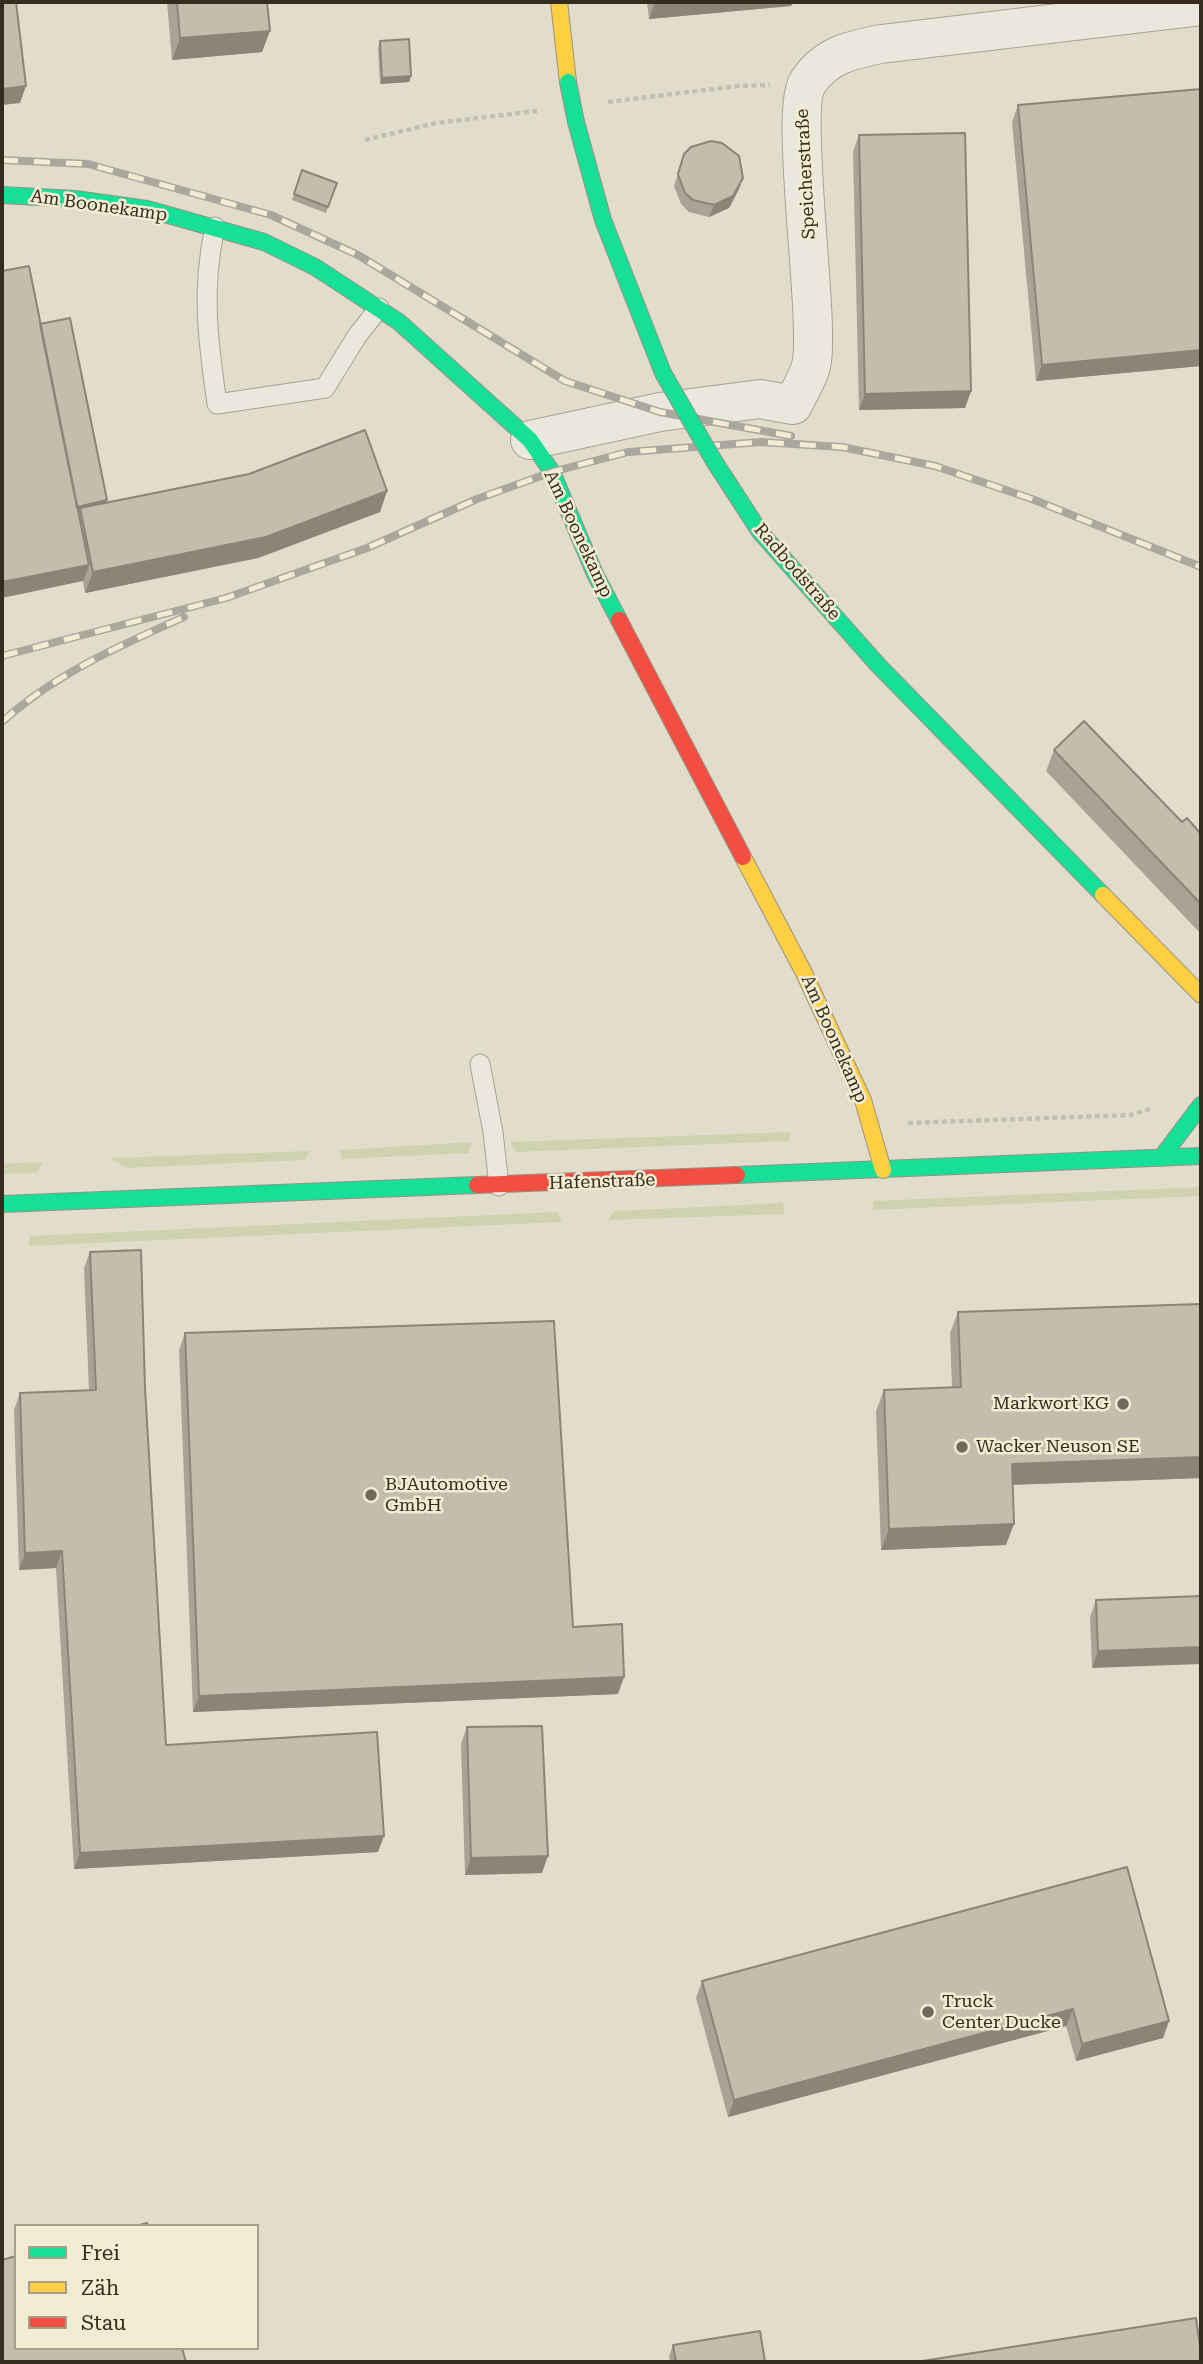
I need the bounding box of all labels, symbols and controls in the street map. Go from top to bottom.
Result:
street label: Speicherstraße [792,108,820,240]
street label: Am Boonekamp [29,186,169,226]
street label: Am Boonekamp [539,467,617,601]
street label: Radbodstraße [749,519,845,625]
street label: Am Boonekamp [796,972,872,1106]
street label: Hafenstraße [548,1169,656,1195]
place label: Markwort KG [993,1393,1109,1415]
marker: Markwort KG [1115,1396,1131,1412]
place label: Wacker Neuson SE [976,1436,1140,1458]
marker: Wacker Neuson SE [954,1439,970,1455]
place label: BJAutomotive GmbH [385,1474,508,1516]
marker: BJAutomotive GmbH [363,1487,379,1503]
place label: Truck Center Ducke [942,1991,1061,2034]
marker: Truck Center Ducke [920,2004,936,2020]
legend [14,2224,259,2350]
text: Frei [81,2241,120,2265]
text: Zäh [81,2276,119,2300]
text: Stau [81,2311,126,2335]

